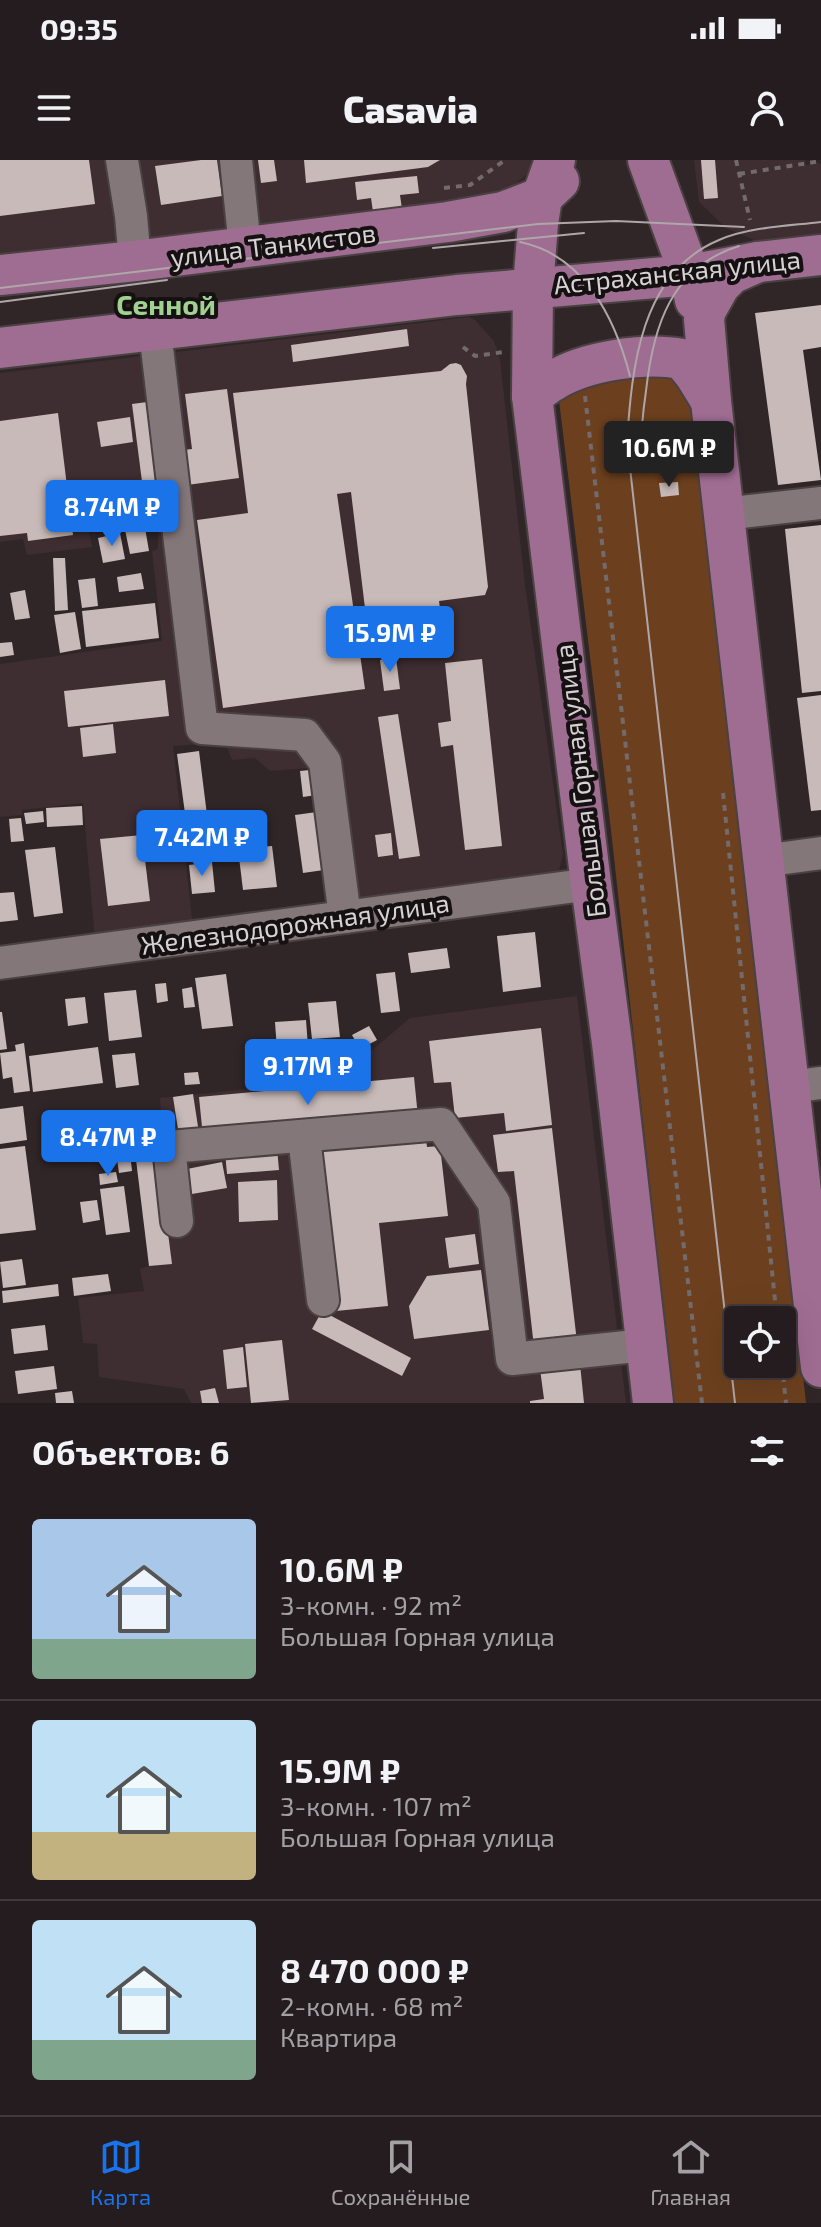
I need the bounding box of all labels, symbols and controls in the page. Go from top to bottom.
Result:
text: 09:35 [40,10,118,46]
icon: menu [32,86,76,130]
icon: person [745,86,789,130]
text: Casavia [343,87,478,130]
street label: улица Танкистов [168,216,378,273]
street label: Астраханская улица [552,243,802,300]
district label: Сенной [116,287,216,321]
pin: 10.6M ₽ [595,421,743,489]
text: 10.6M ₽ [622,431,716,462]
pin: 8.74M ₽ [38,480,186,548]
text: 8.74M ₽ [64,490,160,521]
pin: 15.9M ₽ [316,606,464,674]
text: 15.9M ₽ [344,616,436,647]
street label: Большая Горная улица [547,643,612,919]
pin: 7.42M ₽ [128,810,276,878]
text: 7.42M ₽ [154,820,250,851]
street label: Железнодорожная улица [139,886,451,961]
pin: 9.17M ₽ [234,1039,382,1107]
text: 9.17M ₽ [263,1049,353,1080]
pin: 8.47M ₽ [34,1110,182,1178]
text: 8.47M ₽ [59,1120,157,1151]
map controls [724,1306,796,1378]
button: locate [724,1306,796,1378]
icon: filters [745,1429,789,1473]
text: Объектов: 6 [32,1431,230,1472]
text: 10.6M ₽ [280,1548,403,1589]
icon: home [96,1551,192,1647]
text: 3-комн. · 92 m² [280,1589,462,1620]
text: Большая Горная улица [280,1620,555,1651]
text: 15.9M ₽ [280,1749,400,1790]
icon: home [96,1752,192,1848]
text: 3-комн. · 107 m² [280,1790,472,1821]
text: Большая Горная улица [280,1821,555,1852]
text: 8 470 000 ₽ [280,1949,469,1990]
icon: home [96,1952,192,2048]
text: 2-комн. · 68 m² [280,1990,463,2021]
text: Квартира [280,2021,397,2052]
tab: Карта [90,2135,151,2209]
tab: Сохранённые [331,2135,470,2209]
tab: Главная [650,2135,731,2209]

